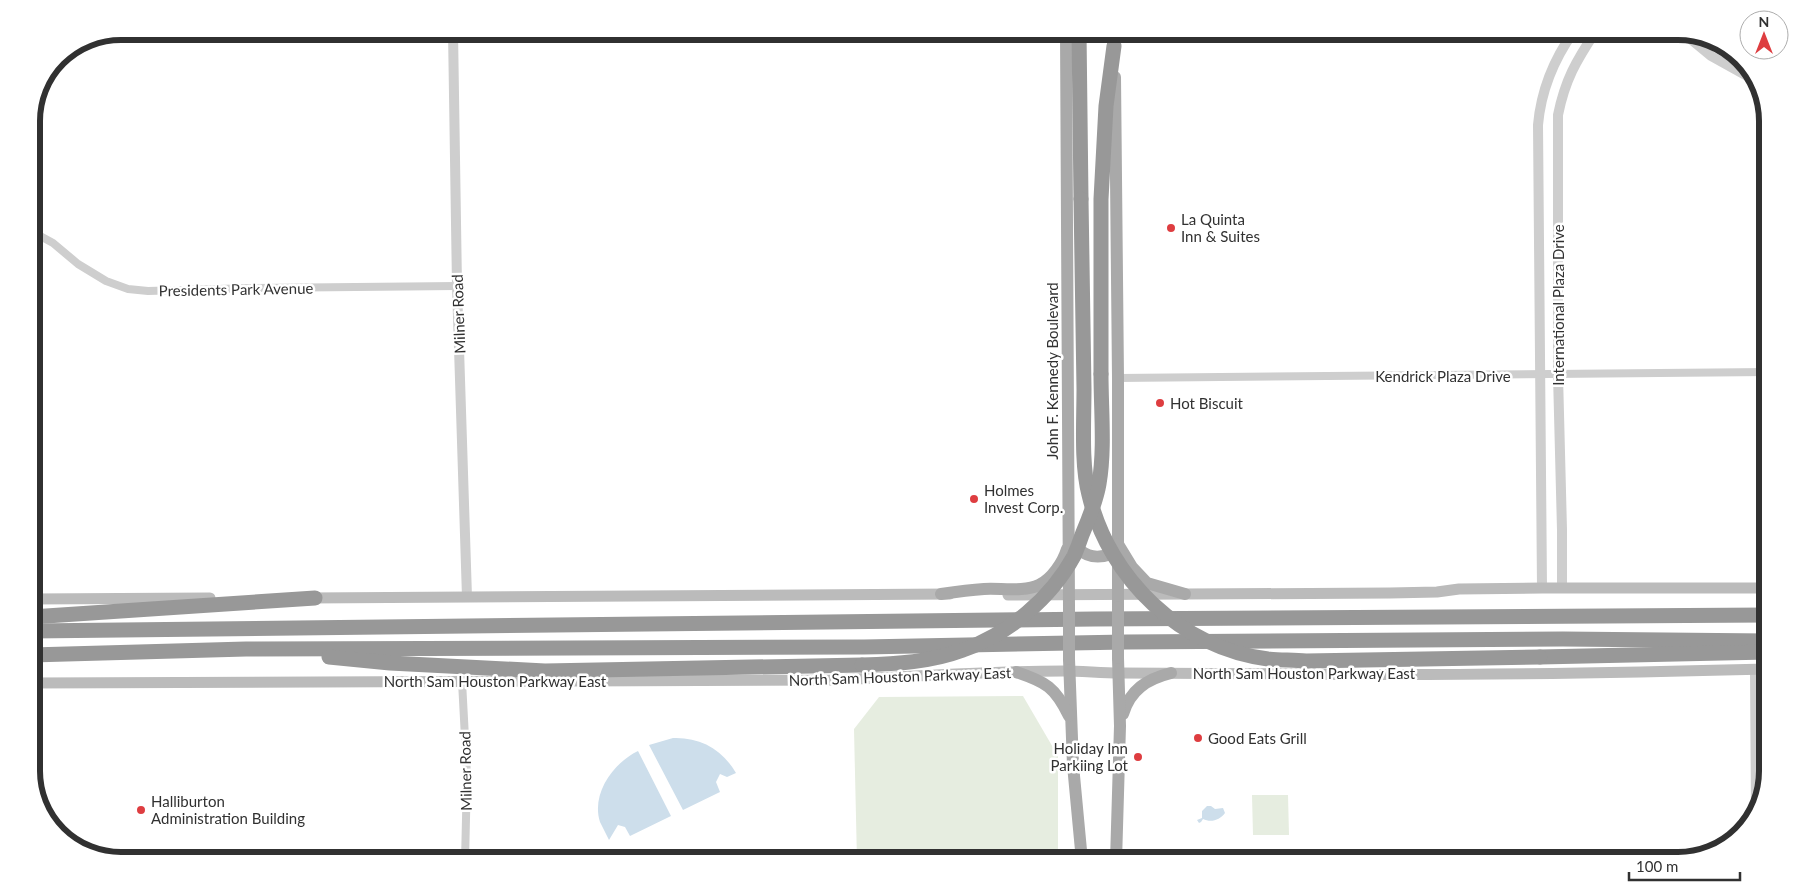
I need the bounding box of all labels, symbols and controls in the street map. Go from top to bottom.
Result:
north arrow [1739,10,1789,60]
text: N [1759,13,1769,30]
place label: La Quinta Inn & Suites [1181,210,1260,245]
marker: La Quinta Inn & Suites [1165,222,1177,234]
street label: International Plaza Drive [1549,224,1567,386]
street label: Milner Road [448,274,468,354]
street label: Presidents Park Avenue [159,279,314,299]
street label: John F. Kennedy Boulevard [1043,282,1061,460]
street label: Kendrick Plaza Drive [1375,367,1511,385]
place label: Hot Biscuit [1170,394,1244,412]
marker: Hot Biscuit [1154,397,1166,409]
place label: Holmes Invest Corp. [984,481,1063,516]
marker: Holmes Invest Corp. [968,493,980,505]
street label: North Sam Houston Parkway East [789,663,1012,689]
street label: North Sam Houston Parkway East [1193,664,1416,682]
street label: North Sam Houston Parkway East [384,672,607,690]
place label: Good Eats Grill [1208,729,1307,747]
street label: Milner Road [455,731,475,811]
marker: Good Eats Grill [1192,732,1204,744]
place label: Holiday Inn Parkiing Lot [1051,739,1129,774]
marker: Holiday Inn Parkiing Lot [1132,751,1144,763]
place label: Halliburton Administration Building [151,792,305,827]
marker: Halliburton Administration Building [135,804,147,816]
scale bar [1629,850,1740,882]
text: 100 m [1636,857,1678,875]

